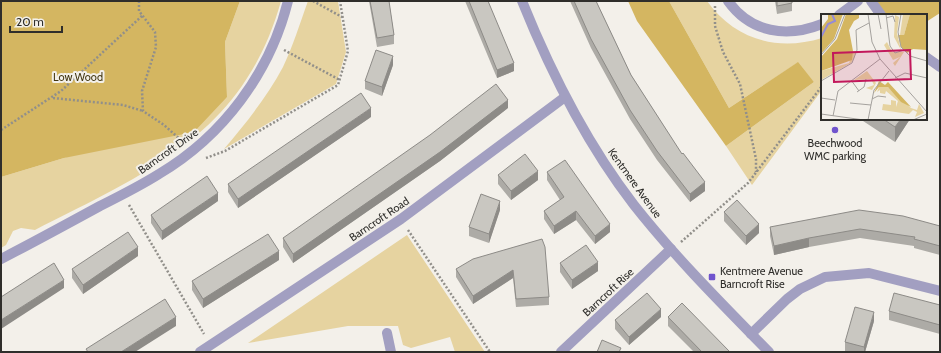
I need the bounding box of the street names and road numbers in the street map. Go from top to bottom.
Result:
street label: Barncroft Drive [135,125,201,177]
street label: Kentmere Avenue [605,145,665,221]
street label: Barncroft Road [346,194,412,244]
street label: Barncroft Rise [580,265,637,319]

